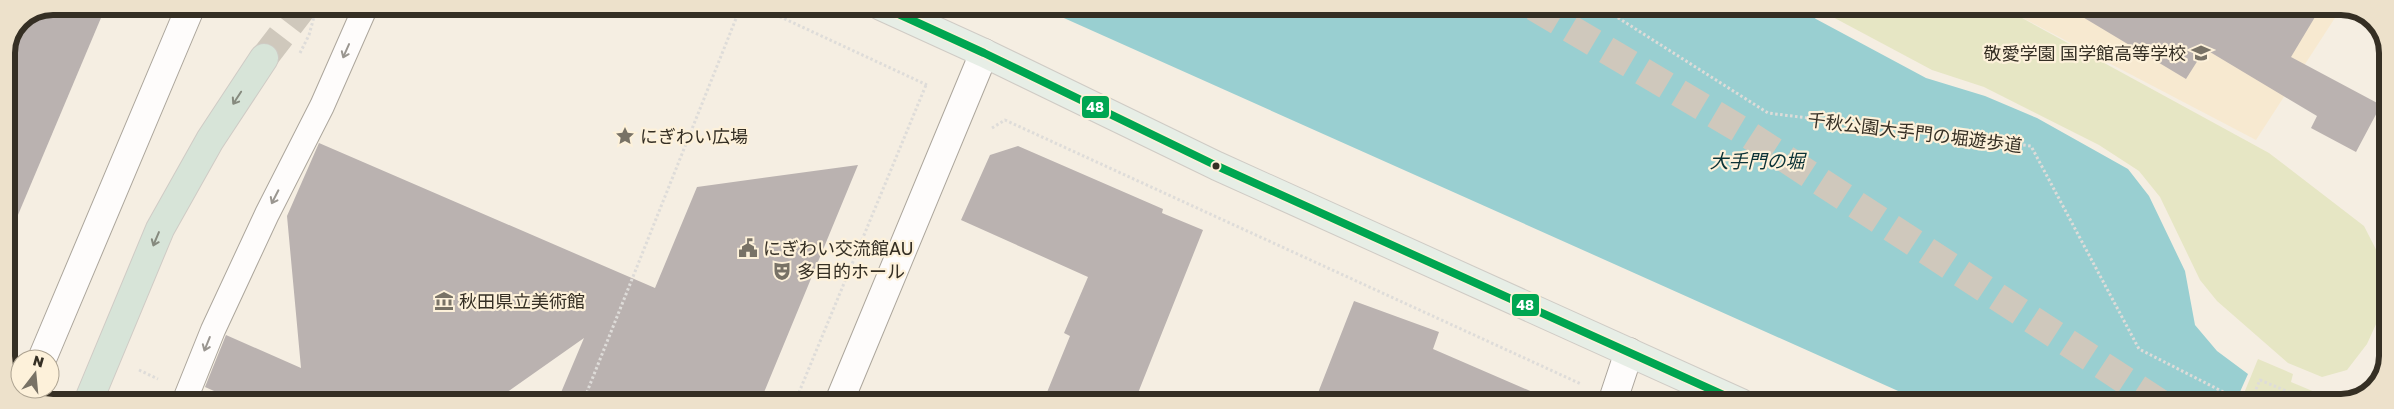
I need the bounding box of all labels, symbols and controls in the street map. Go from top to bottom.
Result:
place label: 敬愛学園 国学館高等学校 [1984,42,2186,64]
school or university icon: 敬愛学園 国学館高等学校 [2190,42,2212,64]
one-way arrow [341,43,351,58]
one-way arrow [232,91,242,105]
line badge: 48 [1081,95,1110,119]
text: 48 [1086,98,1104,115]
street label: 千秋公園大手門の堀遊歩道 [1806,108,2024,156]
place icon: にぎわい広場 [614,125,636,147]
place label: にぎわい広場 [640,125,748,147]
water label: 大手門の堀 [1709,149,1807,172]
unlabelled marker [1211,161,1221,171]
one-way arrow [270,189,279,204]
one-way arrow [150,231,160,246]
public building icon: にぎわい交流館AU [737,237,759,259]
place label: にぎわい交流館AU [763,237,914,259]
theatre icon: 多目的ホール [771,260,793,282]
place label: 多目的ホール [797,260,905,282]
museum icon: 秋田県立美術館 [433,290,455,312]
place label: 秋田県立美術館 [459,290,585,312]
line badge: 48 [1511,293,1540,317]
text: 48 [1516,296,1534,313]
one-way arrow [202,337,211,352]
north arrow [10,349,60,399]
text: N [31,351,46,371]

